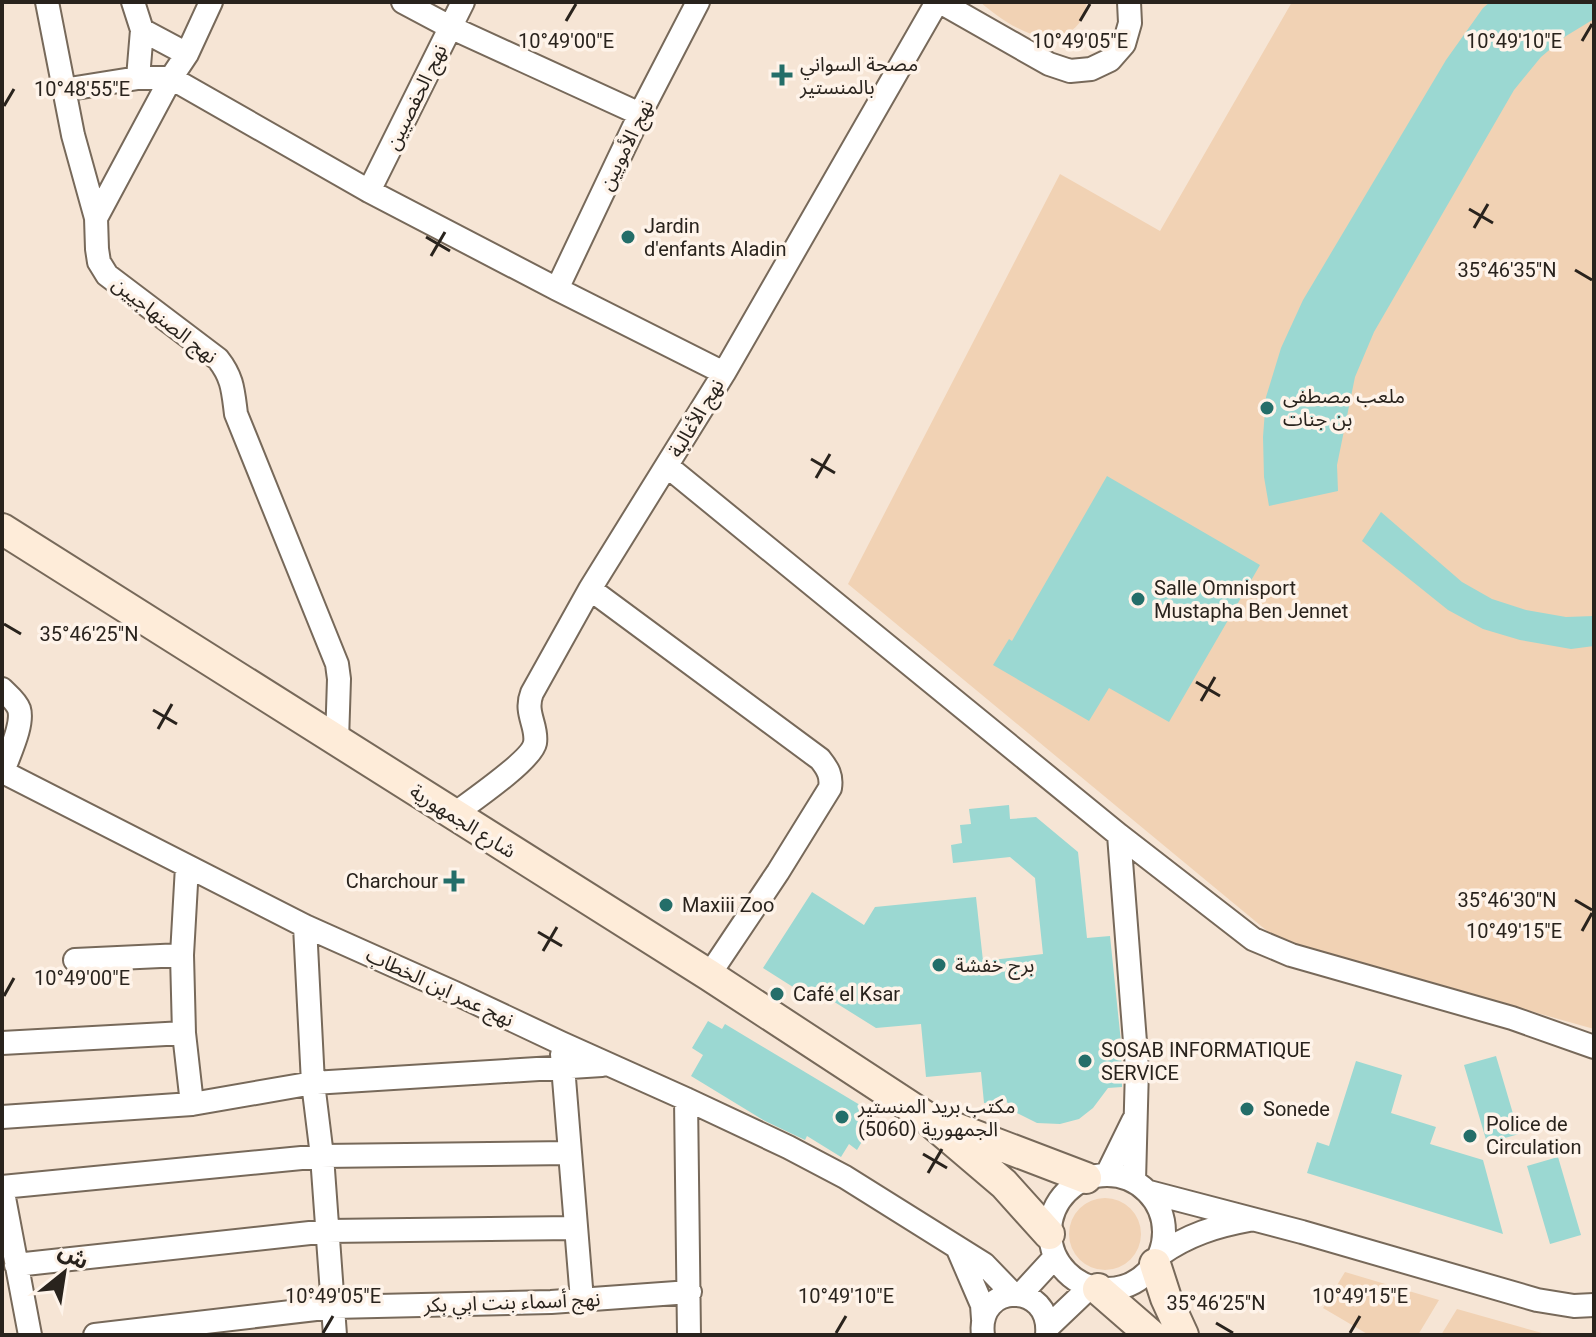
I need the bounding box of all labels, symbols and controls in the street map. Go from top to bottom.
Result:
text: 10°49'00"E [518,29,614,53]
text: 10°49'05"E [1032,29,1128,53]
text: 10°49'10"E [1466,29,1562,53]
street label: نهج الحفصيين [380,40,455,155]
place label: مصحة السواني بالمنستير [799,52,918,99]
marker: مصحة السواني بالمنستير [771,64,793,86]
text: 10°48'55"E [34,77,130,101]
street label: نهج الأمويين [594,96,661,196]
place label: Jardin d'enfants Aladin [644,214,787,261]
marker: Jardin d'enfants Aladin [619,228,637,246]
text: 35°46'35"N [1457,258,1557,282]
street label: نهج الصنهاجيين [106,272,222,371]
street label: نهج الأغالبة [663,374,731,463]
place label: ملعب مصطفى بن جنات [1283,384,1405,431]
marker: ملعب مصطفى بن جنات [1258,399,1276,417]
place label: Salle Omnisport Mustapha Ben Jennet [1154,576,1348,623]
marker: Salle Omnisport Mustapha Ben Jennet [1129,590,1147,608]
text: 35°46'25"N [39,622,139,646]
street label: شارع الجمهورية [404,779,520,866]
place label: Charchour [346,869,438,893]
marker: Charchour [445,872,463,890]
text: 35°46'30"N [1457,888,1557,912]
place label: Maxiii Zoo [682,893,774,917]
marker: Maxiii Zoo [657,896,675,914]
text: 10°49'15"E [1466,919,1562,943]
street label: نهج عمر ابن الخطاب [361,942,518,1034]
place label: برج خفشة [955,953,1034,980]
marker: برج خفشة [930,956,948,974]
text: 10°49'00"E [34,966,130,990]
place label: Café el Ksar [793,982,900,1006]
marker: Café el Ksar [768,985,786,1003]
place label: SOSAB INFORMATIQUE SERVICE [1101,1038,1311,1085]
marker: SOSAB INFORMATIQUE SERVICE [1076,1052,1094,1070]
place label: مكتب بريد المنستير الجمهورية (5060) [857,1094,1015,1141]
place label: Sonede [1263,1097,1330,1121]
marker: Sonede [1238,1100,1256,1118]
marker: مكتب بريد المنستير الجمهورية (5060) [833,1108,851,1126]
place label: Police de Circulation [1486,1112,1582,1159]
marker: Police de Circulation [1461,1127,1479,1145]
north arrow [24,1233,104,1313]
text: ش [54,1238,93,1274]
text: 10°49'05"E [285,1284,381,1308]
text: 10°49'10"E [798,1284,894,1308]
text: 10°49'15"E [1312,1284,1408,1308]
street label: نهج أسماء بنت ابي بكر [422,1287,601,1321]
text: 35°46'25"N [1166,1291,1266,1315]

